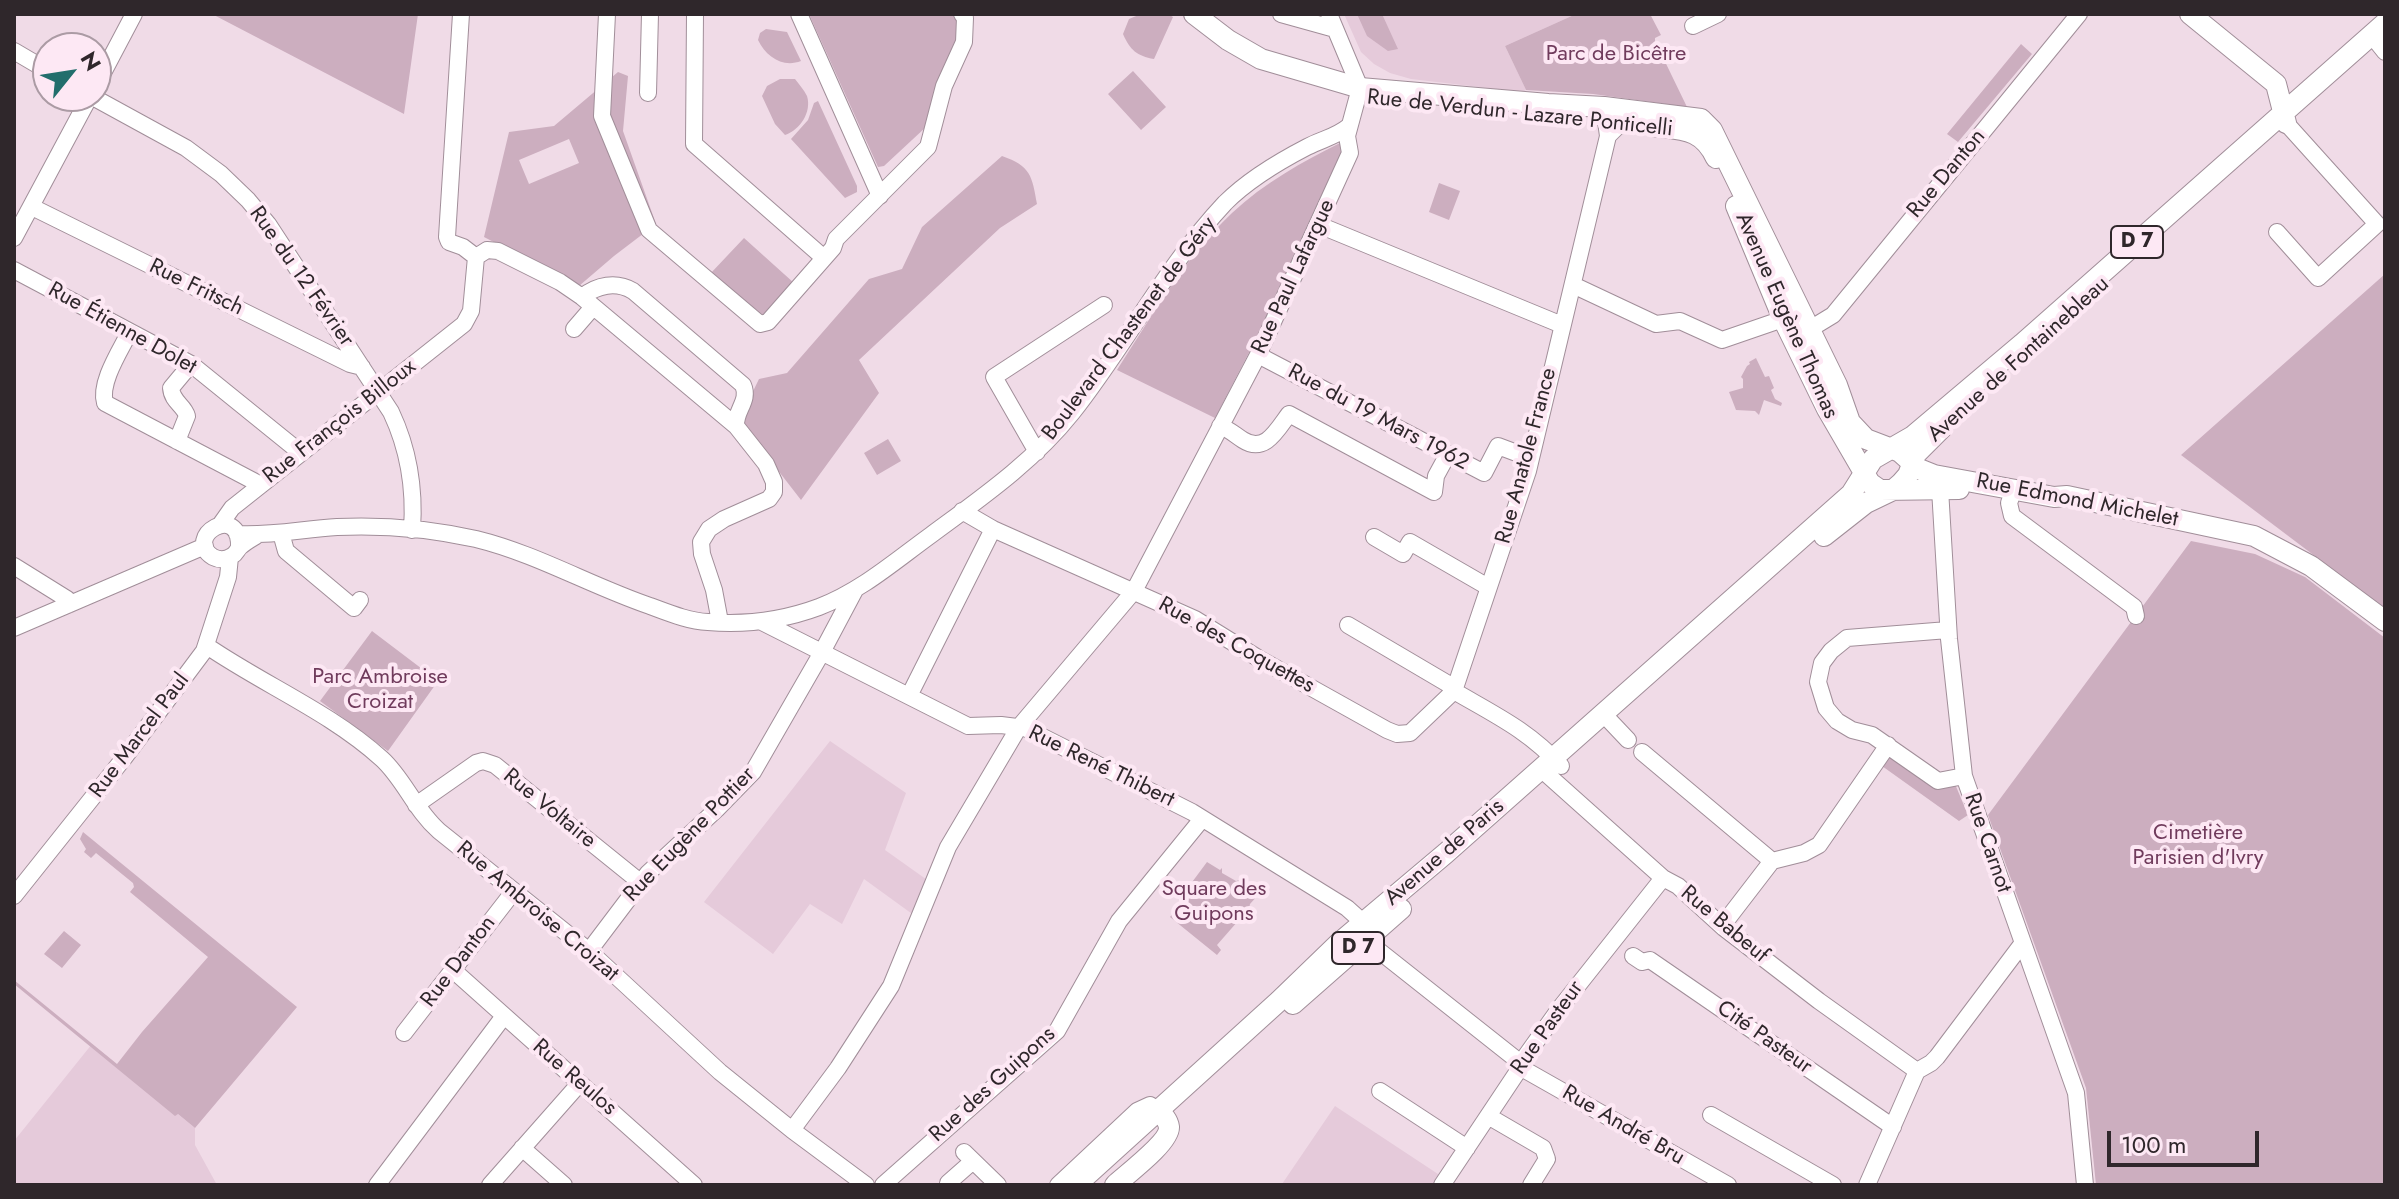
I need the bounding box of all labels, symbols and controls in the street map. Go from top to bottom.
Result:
north arrow [32,32,112,112]
park label: Parc de Bicêtre [1546,42,1686,68]
text: N [73,45,109,77]
street label: Rue de Verdun - Lazare Ponticelli [1366,85,1674,143]
street label: Rue Danton [1902,124,1992,224]
street label: Rue Paul Lafargue [1247,196,1341,358]
street label: Rue du 12 Février [243,202,359,352]
street label: Avenue Eugène Thomas [1729,209,1843,423]
street label: Boulevard Chastenet de Géry [1037,212,1223,446]
road number: D 7 [2111,226,2163,258]
street label: Rue Fritsch [144,254,248,322]
street label: Avenue de Fontainebleau [1923,272,2115,448]
street label: Rue Étienne Dolet [43,277,201,381]
street label: Rue François Billoux [258,354,422,490]
street label: Rue du 19 Mars 1962 [1283,359,1473,477]
street label: Rue Anatole France [1491,365,1563,547]
street label: Rue Edmond Michelet [1974,468,2180,534]
street label: Rue des Coquettes [1153,592,1319,700]
park label: Parc Ambroise Croizat [312,665,448,716]
street label: Rue Marcel Paul [84,668,196,804]
street label: Rue René Thibert [1024,720,1178,814]
street label: Rue Eugène Pottier [619,762,761,908]
street label: Rue Voltaire [497,764,601,854]
street label: Rue Carnot [1958,790,2016,896]
street label: Avenue de Paris [1380,794,1510,912]
park label: Cimetière Parisien d'Ivry [2132,821,2264,872]
street label: Rue Ambroise Croizat [450,836,624,988]
park label: Square des Guipons [1162,877,1266,928]
street label: Rue Babeuf [1675,881,1773,969]
street label: Rue Danton [416,911,502,1013]
road number: D 7 [1332,932,1384,964]
street label: Rue Pasteur [1506,976,1590,1080]
street label: Cité Pasteur [1711,995,1817,1081]
street label: Rue des Guipons [925,1022,1061,1148]
street label: Rue Reulos [526,1034,622,1122]
street label: Rue André Bru [1557,1080,1689,1172]
scale bar [2111,1115,2263,1165]
text: 100 m [2121,1127,2187,1162]

